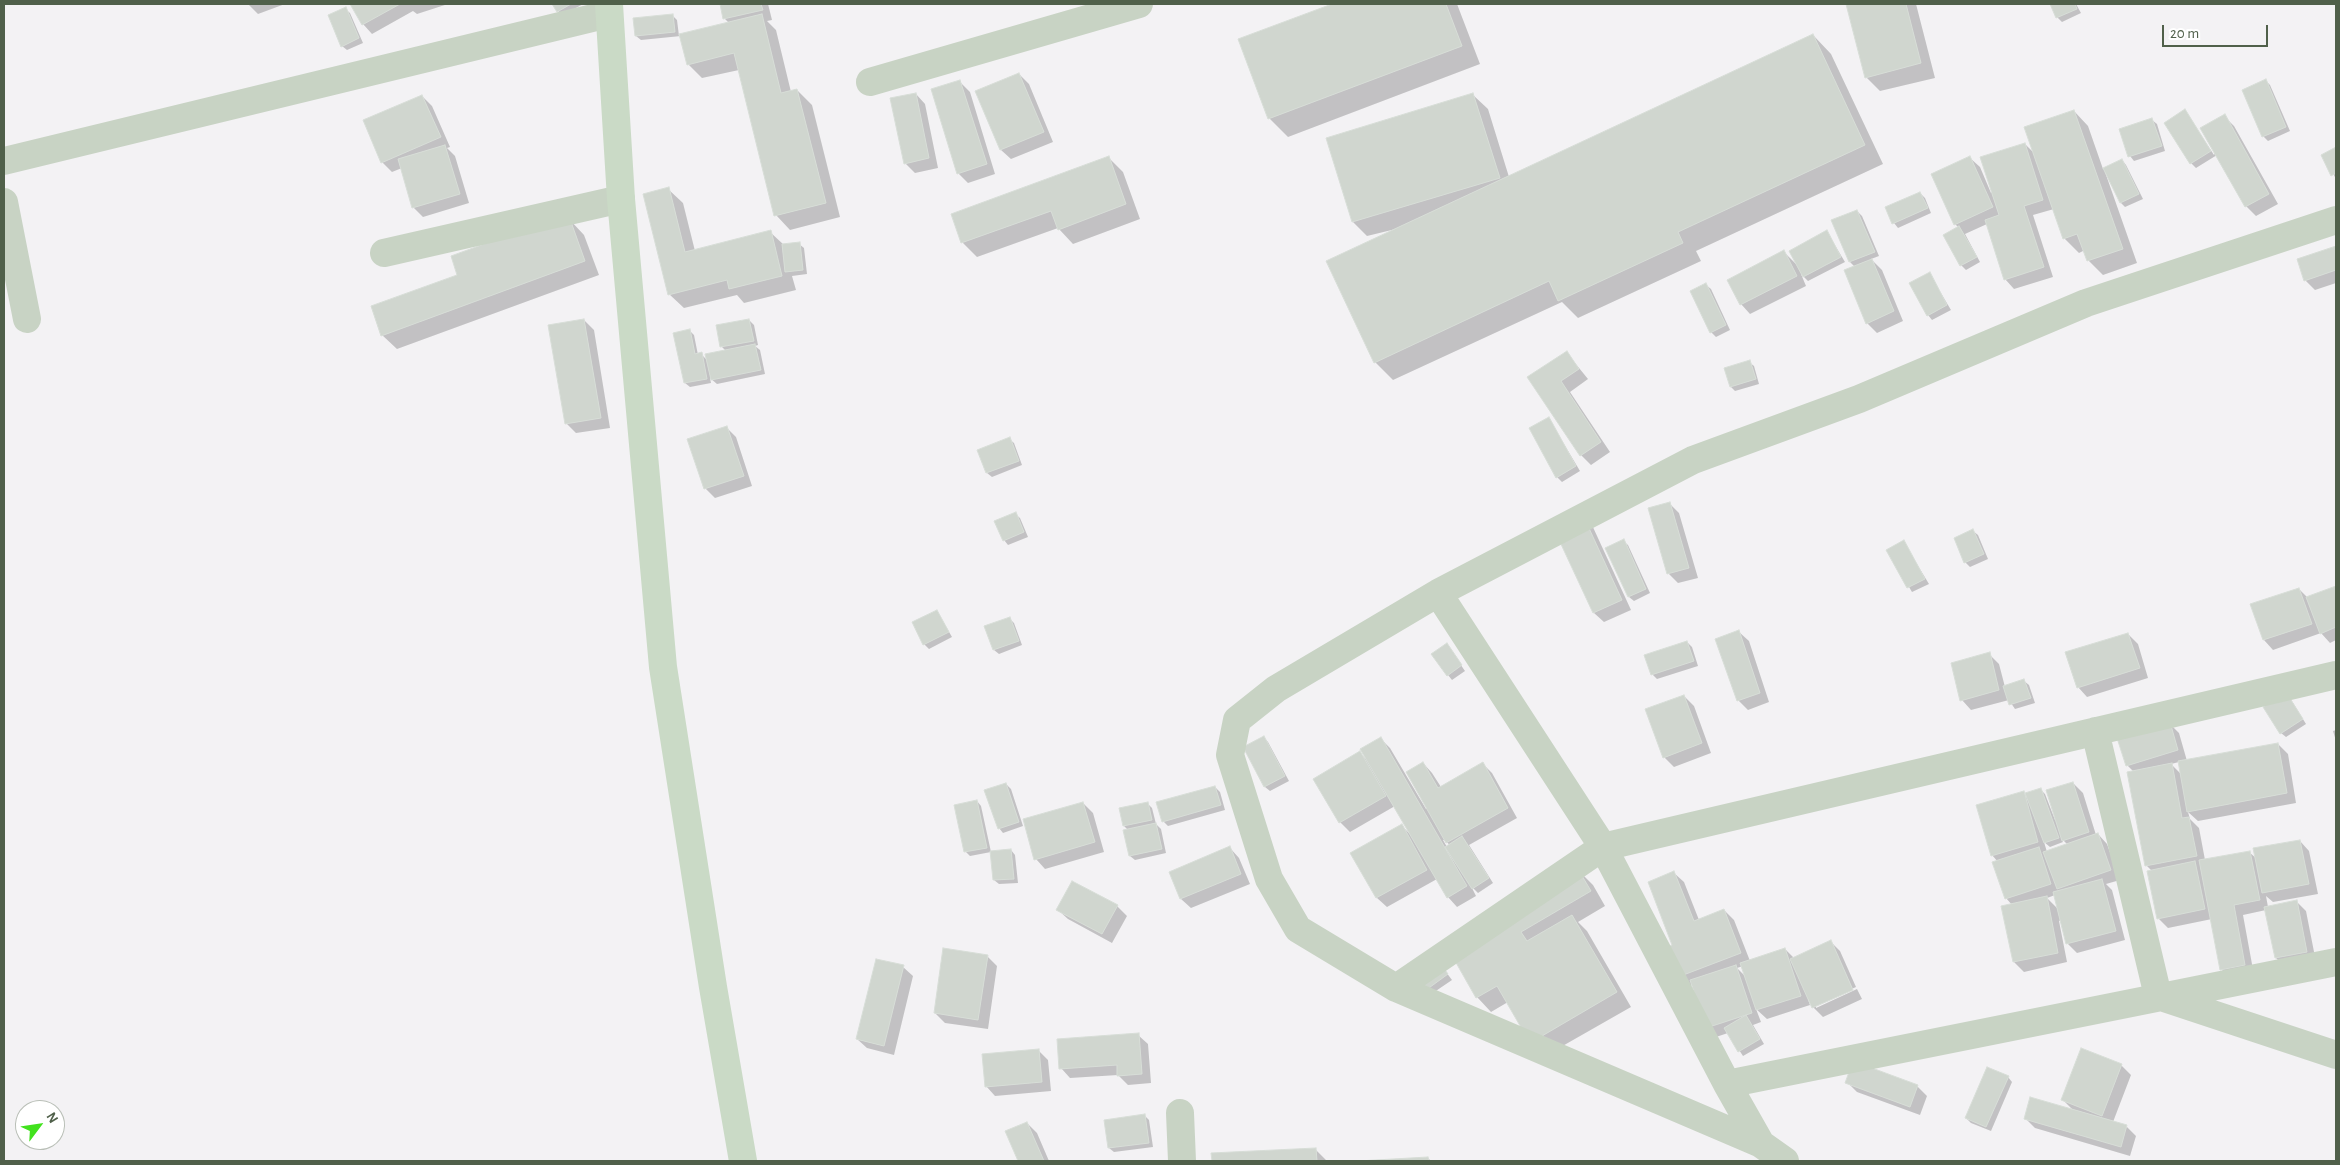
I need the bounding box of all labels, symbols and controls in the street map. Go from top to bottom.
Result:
scale bar [2165,15,2271,47]
text: 20 m [2170,26,2199,41]
north arrow [15,1100,65,1150]
text: N [43,1110,61,1126]

